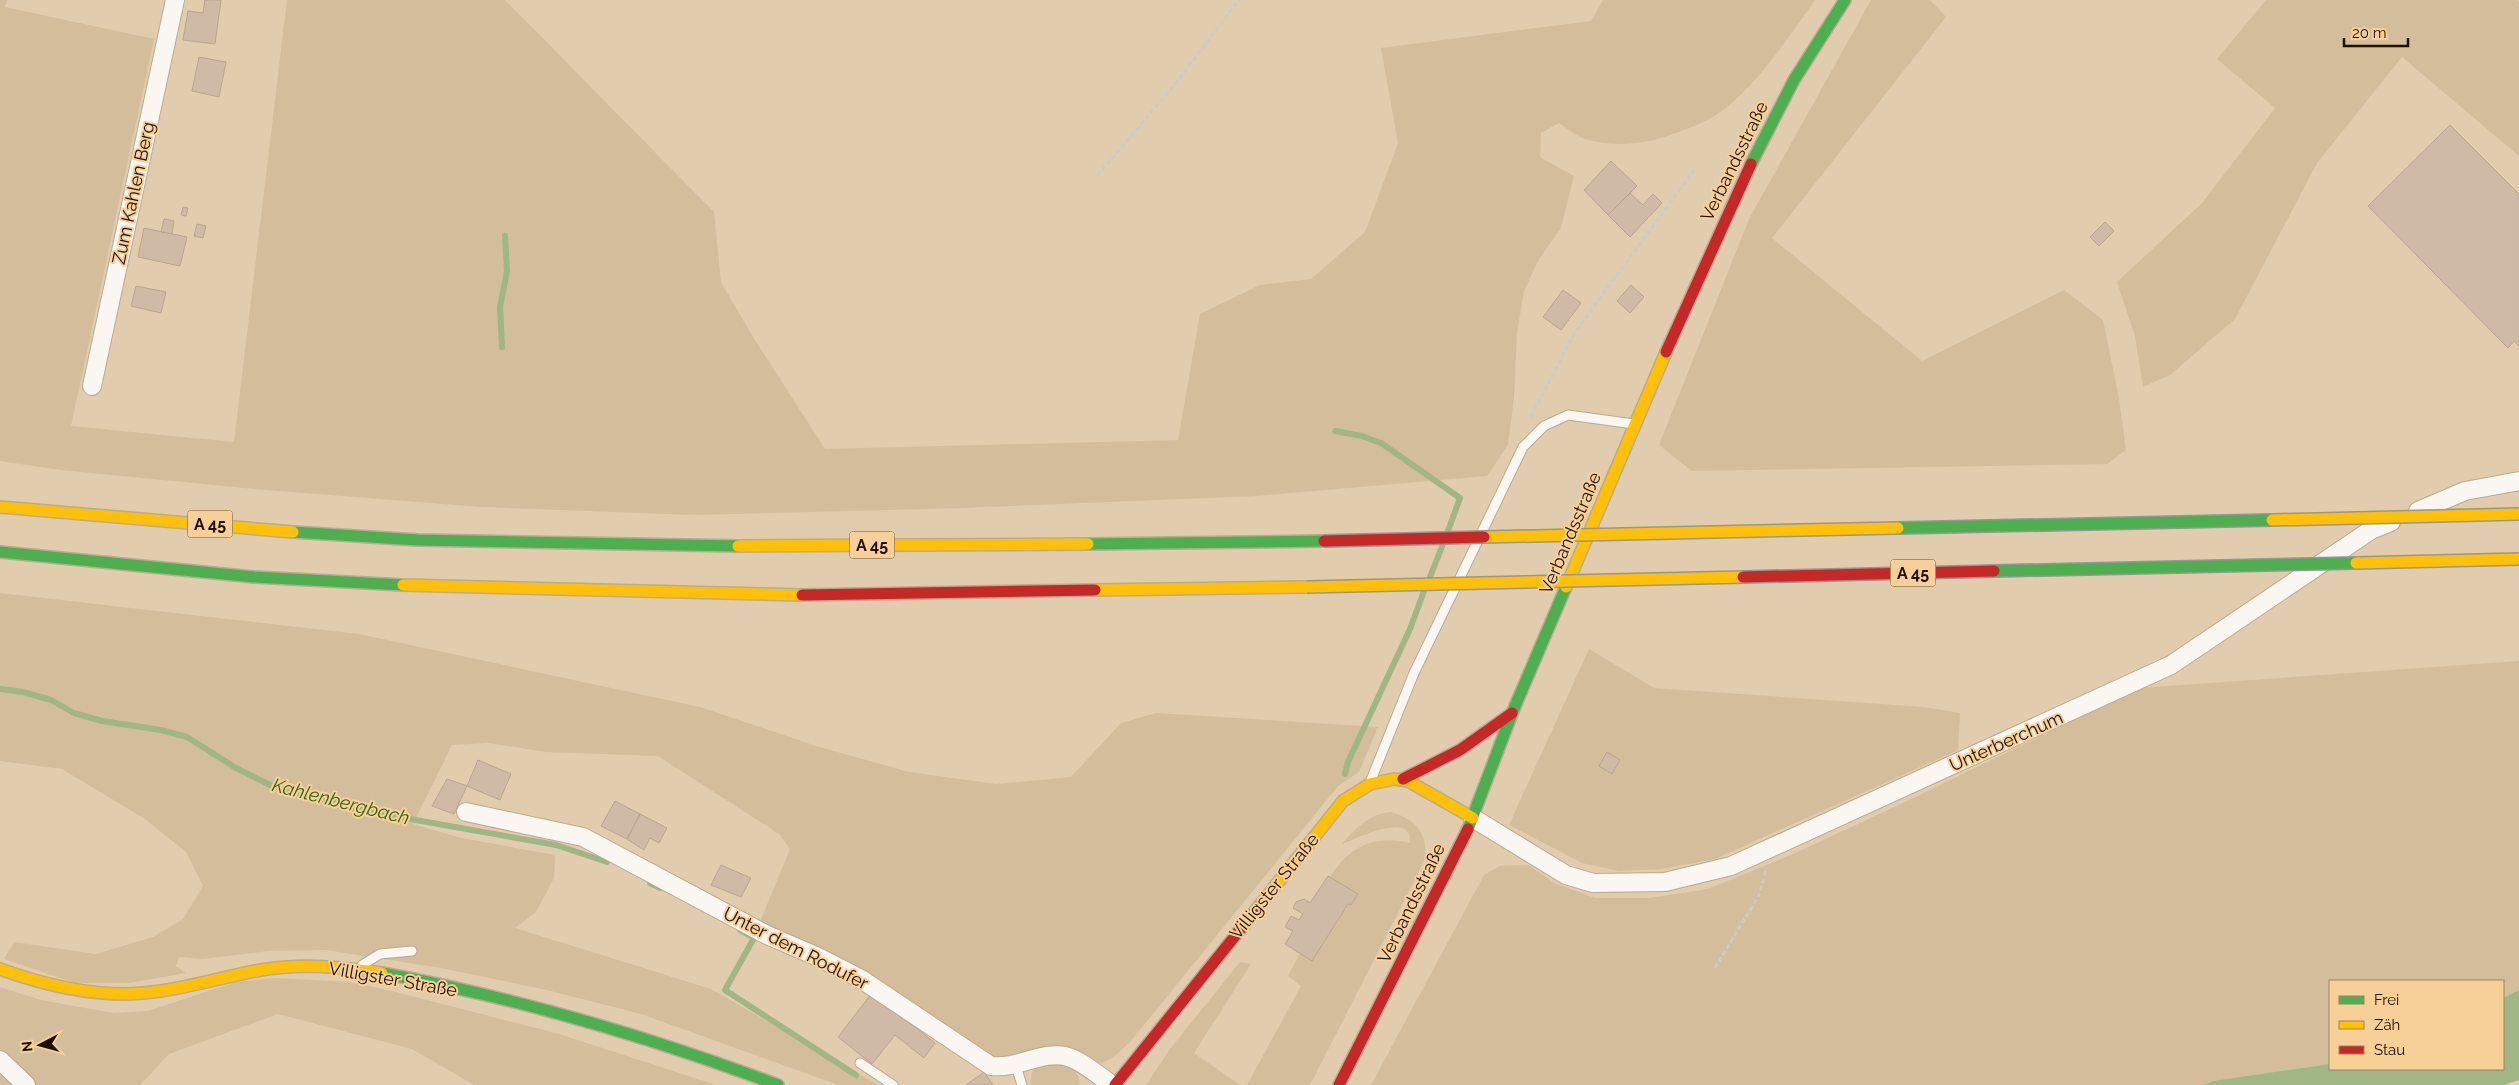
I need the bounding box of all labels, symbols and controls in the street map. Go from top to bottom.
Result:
scale bar [2344,15,2408,47]
text: 20 m [2352,24,2387,42]
street label: Verbandsstraße [1696,97,1772,224]
street label: Zum Kahlen Berg [108,120,158,266]
street label: Verbandsstraße [1535,468,1605,597]
road number: A 45 [188,510,232,538]
road number: A 45 [850,532,894,558]
road number: A 45 [1890,560,1936,586]
street label: Unterberchum [1946,707,2066,775]
water label: Kahlenbergbach [270,773,412,829]
street label: Villigster Straße [1225,829,1323,943]
street label: Verbandsstraße [1373,839,1449,966]
street label: Unter dem Rodufer [720,902,873,994]
street label: Villigster Straße [327,957,459,1001]
legend [2329,980,2504,1070]
text: Frei [2374,991,2399,1009]
text: Zäh [2374,1016,2400,1034]
north arrow [15,1020,65,1070]
text: N [19,1040,36,1053]
text: Stau [2374,1041,2405,1059]

